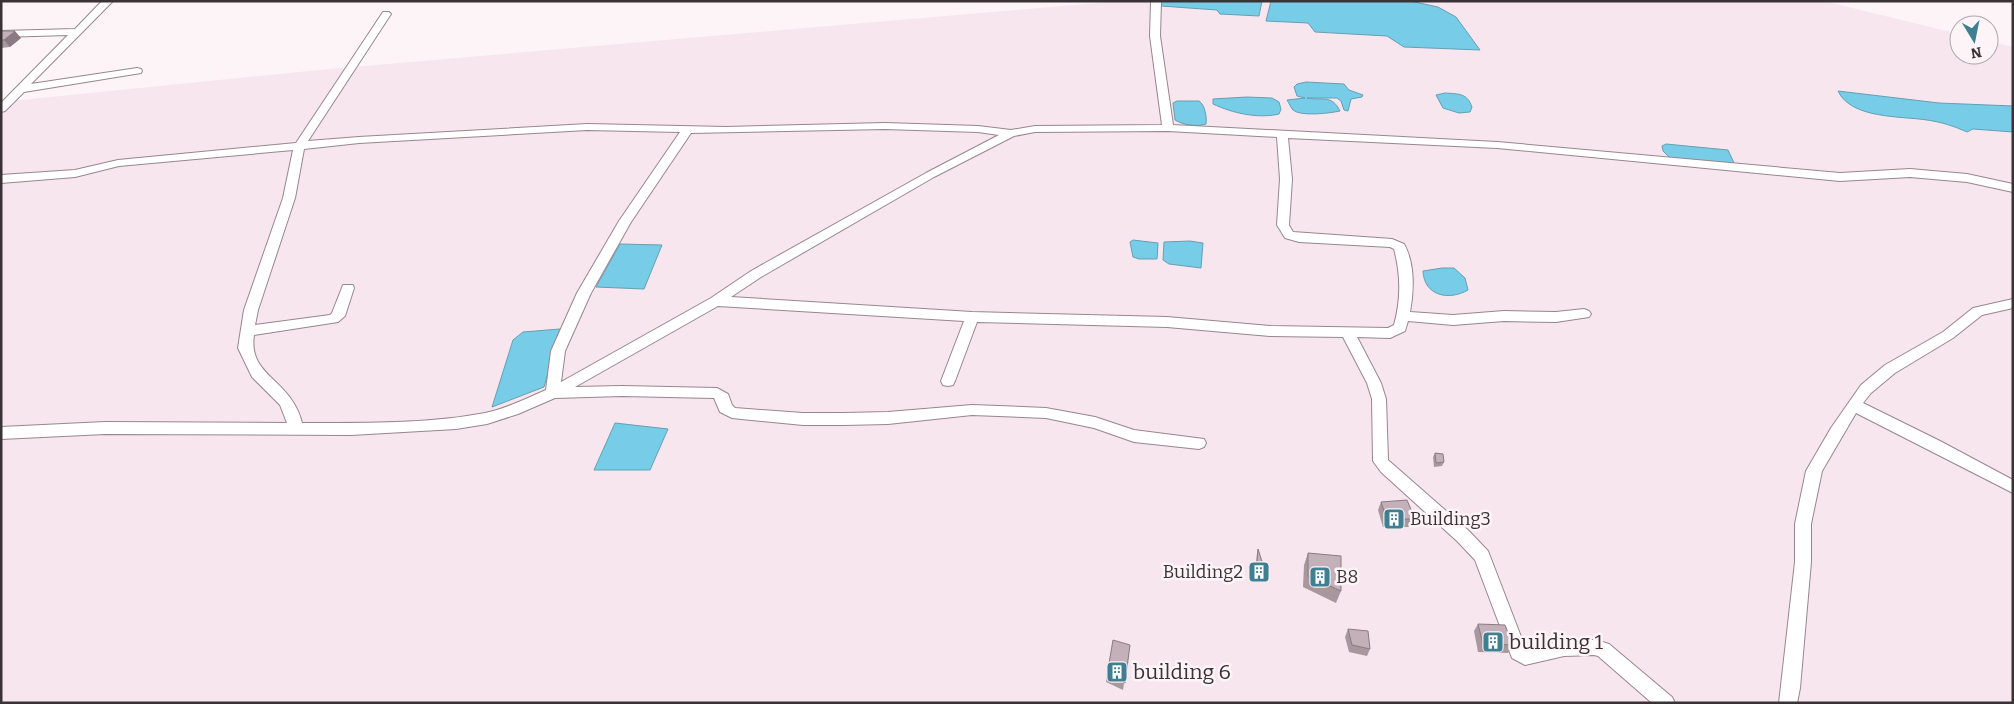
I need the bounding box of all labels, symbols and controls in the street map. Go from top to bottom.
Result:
north arrow [1949,15,1999,65]
text: N [1969,43,1983,62]
building icon: Building3 [1382,507,1406,531]
place label: Building3 [1410,508,1491,530]
building icon: Building2 [1247,560,1271,584]
place label: Building2 [1163,561,1243,583]
building icon: B8 [1308,565,1332,589]
place label: B8 [1336,566,1358,588]
place label: building 1 [1509,629,1603,655]
building icon: building 1 [1481,630,1505,654]
place label: building 6 [1133,659,1231,685]
building icon: building 6 [1105,660,1129,684]

